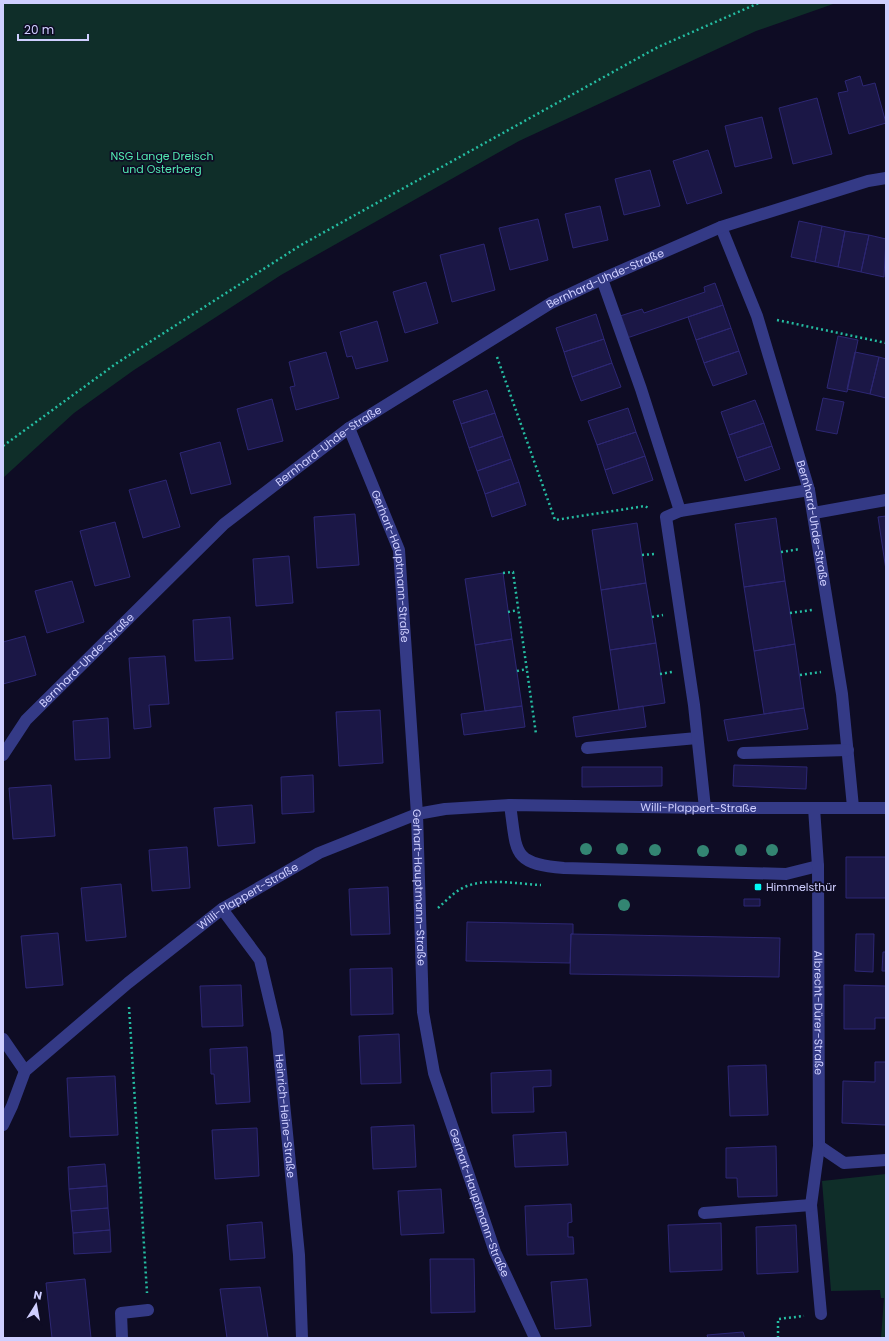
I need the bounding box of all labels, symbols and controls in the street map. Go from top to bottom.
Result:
scale bar [18,16,88,42]
text: 20 m [24,21,54,38]
park label: NSG Lange Dreisch und Osterberg [111,148,213,177]
street label: Bernhard-Uhde-Straße [543,245,667,312]
street label: Bernhard-Uhde-Straße [272,402,385,490]
street label: Bernhard-Uhde-Straße [793,458,832,588]
street label: Gerhart-Hauptmann-Straße [367,487,413,643]
street label: Bernhard-Uhde-Straße [35,609,138,711]
street label: Willi-Plappert-Straße [640,799,757,816]
street label: Gerhart-Hauptmann-Straße [409,808,430,966]
street label: Willi-Plappert-Straße [194,859,301,934]
place label: Himmelsthür [766,879,836,895]
marker: Himmelsthür [753,882,763,892]
street label: Albrecht-Dürer-Straße [810,951,827,1075]
street label: Heinrich-Heine-Straße [271,1053,299,1179]
street label: Gerhart-Hauptmann-Straße [445,1126,514,1280]
north arrow [16,1285,56,1325]
text: N [32,1287,43,1304]

